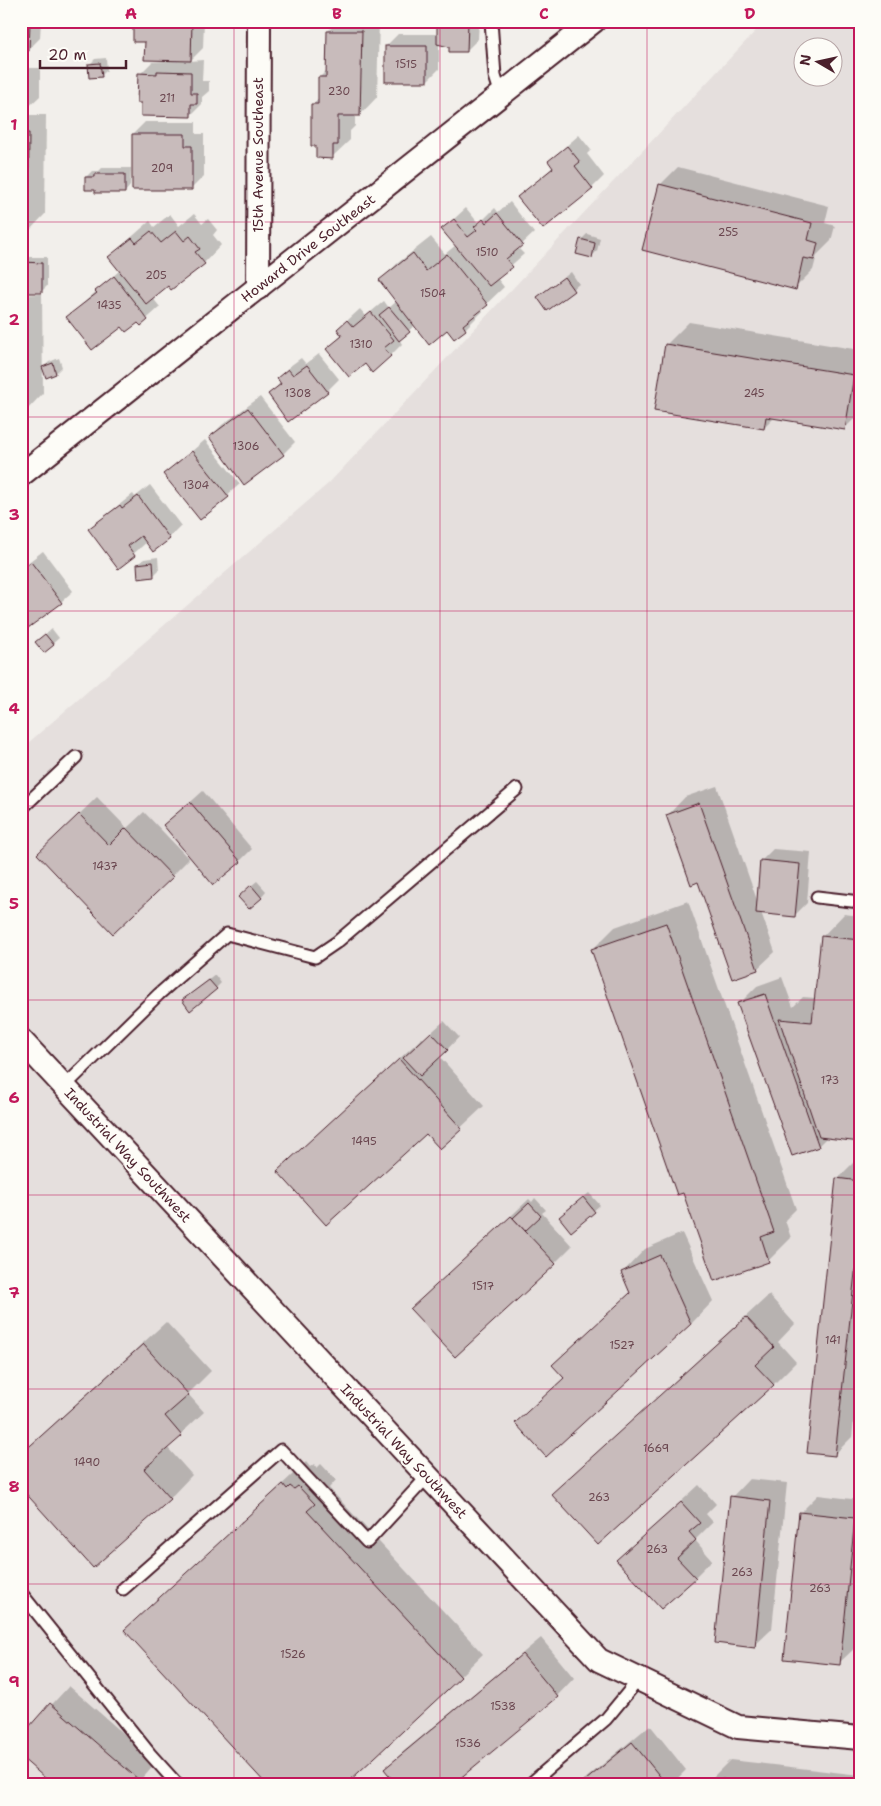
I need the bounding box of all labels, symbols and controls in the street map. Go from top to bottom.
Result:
text: A [125,3,137,24]
text: B [332,3,342,24]
text: C [539,3,549,24]
text: D [744,3,756,24]
scale bar [40,38,126,70]
north arrow [794,38,844,88]
text: 20 m [48,45,87,65]
text: N [795,53,815,67]
house number: 1515 [395,57,417,72]
street label: 15th Avenue Southeast [249,77,267,233]
house number: 230 [328,84,350,99]
house number: 211 [159,91,175,106]
text: 1 [10,114,18,135]
house number: 209 [151,161,173,176]
street label: Howard Drive Southeast [237,190,379,306]
house number: 255 [718,225,739,240]
house number: 1510 [476,245,498,260]
house number: 205 [145,268,167,283]
house number: 1504 [420,286,446,301]
house number: 1435 [96,298,122,313]
text: 2 [8,309,20,330]
house number: 1310 [349,337,373,352]
house number: 1308 [285,386,311,401]
house number: 245 [743,386,765,401]
house number: 1306 [233,439,259,454]
house number: 1304 [183,478,210,493]
text: 3 [8,504,20,525]
text: 4 [8,698,20,719]
house number: 1437 [92,859,118,874]
text: 5 [9,893,19,914]
house number: 173 [821,1073,839,1088]
street label: Industrial Way Southwest [61,1084,195,1226]
text: 6 [8,1087,20,1108]
house number: 1495 [351,1134,377,1149]
house number: 1517 [472,1279,495,1294]
text: 7 [8,1282,20,1303]
house number: 141 [825,1333,841,1348]
house number: 1527 [609,1338,635,1353]
street label: Industrial Way Southwest [337,1380,471,1522]
house number: 1669 [643,1441,669,1456]
house number: 1490 [74,1455,100,1470]
text: 8 [8,1476,20,1497]
house number: 263 [588,1490,610,1505]
house number: 263 [646,1542,668,1557]
house number: 263 [731,1565,753,1580]
house number: 263 [809,1581,831,1596]
house number: 1526 [280,1647,306,1662]
text: 9 [8,1671,20,1692]
house number: 1538 [490,1699,516,1714]
house number: 1536 [455,1736,481,1751]

